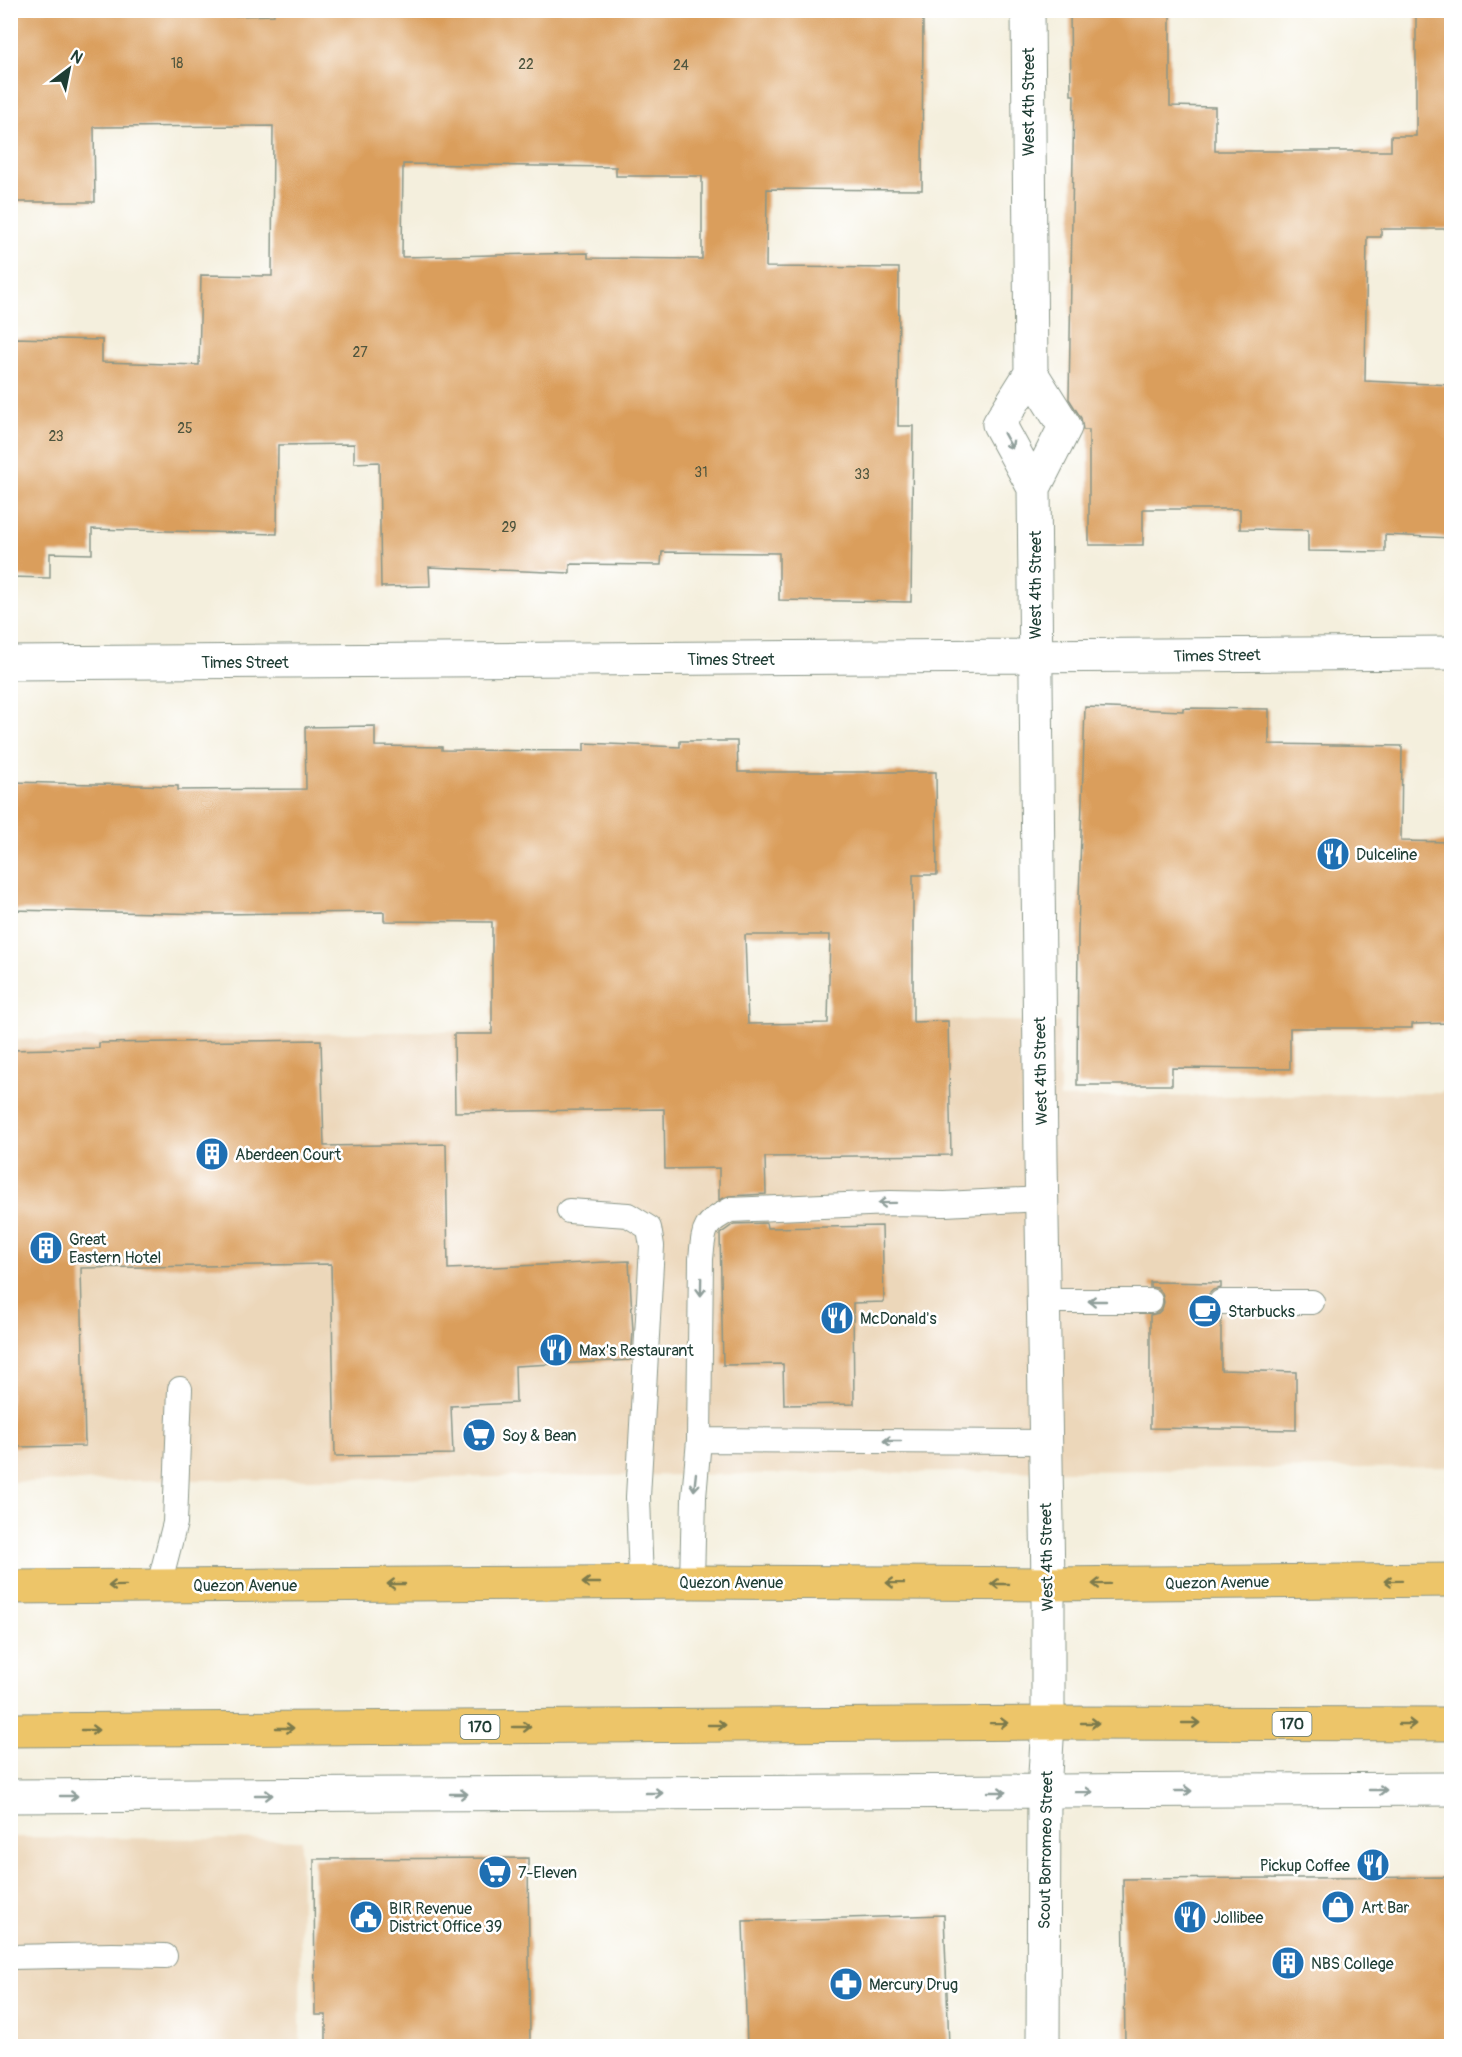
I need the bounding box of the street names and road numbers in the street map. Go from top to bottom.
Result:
street label: West 4th Street [1019,47,1039,156]
street label: West 4th Street [1026,530,1046,639]
street label: Times Street [1173,645,1261,667]
street label: Times Street [687,650,775,670]
street label: Times Street [201,653,289,673]
street label: West 4th Street [1030,1016,1052,1126]
street label: West 4th Street [1036,1502,1058,1612]
street label: Quezon Avenue [1165,1572,1269,1594]
street label: Quezon Avenue [679,1573,783,1593]
street label: Quezon Avenue [193,1576,297,1596]
road number: 170 [1272,1712,1312,1736]
road number: 170 [460,1715,500,1739]
street label: Scout Borromeo Street [1035,1770,1057,1929]

